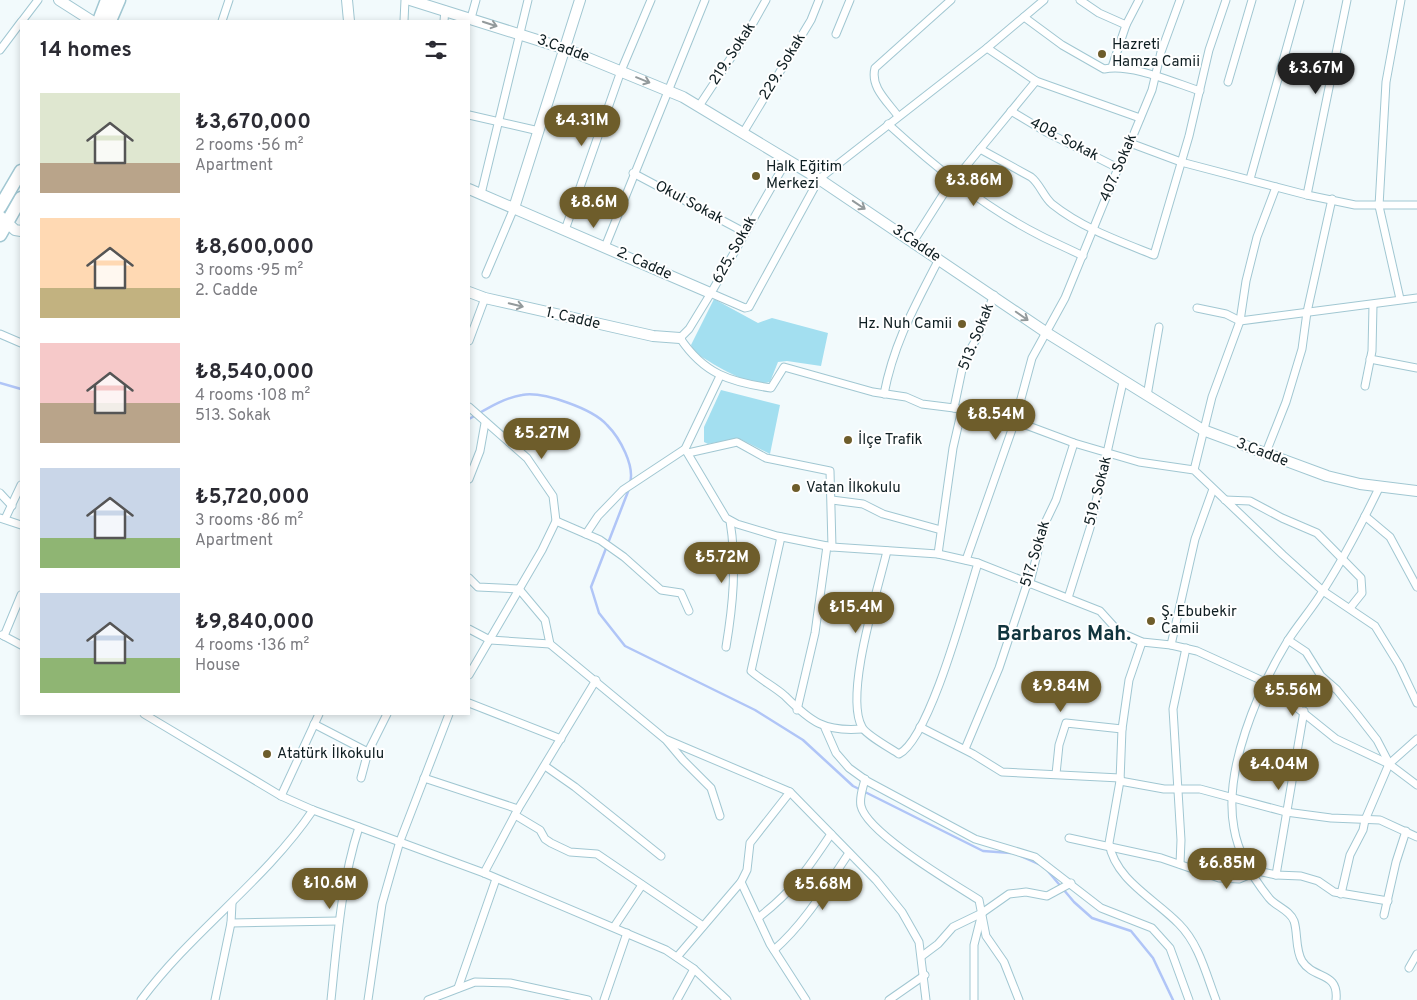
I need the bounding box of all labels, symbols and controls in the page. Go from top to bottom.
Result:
street label: 219. Sokak [706,19,760,89]
one-way arrow [482,20,498,30]
street label: 229. Sokak [756,30,810,104]
street label: 3.Cadde [534,31,592,67]
icon: filters [422,36,450,64]
place label: Hazreti Hamza Camii [1112,36,1200,72]
text: 14 homes [40,37,132,64]
marker: Hazreti Hamza Camii [1096,48,1108,60]
pin: ₺3.67M [1275,52,1357,95]
text: ₺3.67M [1289,59,1343,79]
one-way arrow [635,76,650,85]
pin: ₺4.31M [541,104,623,147]
text: ₺3,670,000 [195,109,311,136]
text: ₺4.31M [555,111,609,131]
icon: home [80,113,140,173]
street label: 408. Sokak [1026,114,1102,166]
street label: 407. Sokak [1096,131,1142,205]
text: 2 rooms · 56 m² [195,136,304,156]
text: Apartment [195,156,273,176]
place label: Halk Eğitim Merkezi [766,158,842,194]
pin: ₺3.86M [933,164,1015,207]
marker: Halk Eğitim Merkezi [750,170,762,182]
text: ₺3.86M [946,171,1002,191]
street label: Okul Sokak [651,177,727,229]
pin: ₺8.6M [559,186,629,229]
text: ₺8.6M [571,193,617,213]
one-way arrow [851,200,865,210]
street label: 625. Sokak [709,213,761,287]
street label: 3.Cadde [888,221,944,267]
text: ₺8,600,000 [195,234,314,261]
icon: home [80,238,140,298]
street label: 2. Cadde [613,243,675,285]
text: 3 rooms · 95 m² [195,261,303,281]
text: 2. Cadde [195,281,258,301]
street label: 513. Sokak [955,300,999,374]
one-way arrow [507,301,523,310]
street label: 1. Cadde [544,304,602,334]
one-way arrow [1015,310,1028,321]
place label: Hz. Nuh Camii [858,315,952,334]
marker: Hz. Nuh Camii [956,318,968,330]
text: ₺8,540,000 [195,359,314,386]
icon: home [80,363,140,423]
text: 4 rooms · 108 m² [195,386,310,406]
pin: ₺8.54M [955,398,1037,441]
text: ₺8.54M [967,405,1025,425]
text: 513. Sokak [195,406,271,426]
pin: ₺5.27M [501,418,583,460]
text: ₺5.27M [514,424,570,444]
place label: İlçe Trafik [858,430,922,450]
marker: İlçe Trafik [842,434,854,446]
street label: 3.Cadde [1233,434,1291,472]
street label: 519. Sokak [1081,454,1117,528]
place label: Vatan İlkokulu [806,478,901,498]
marker: Vatan İlkokulu [790,482,802,494]
text: ₺5,720,000 [195,484,309,511]
icon: home [80,488,140,548]
text: 3 rooms · 86 m² [195,511,303,531]
street label: 517. Sokak [1017,518,1055,590]
text: Apartment [195,531,273,551]
pin: ₺5.72M [681,542,763,584]
text: ₺5.72M [695,548,749,568]
pin: ₺15.4M [815,592,897,634]
text: ₺15.4M [829,598,883,618]
place label: Ş. Ebubekir Camii [1161,603,1237,639]
text: ₺9,840,000 [195,609,314,636]
icon: home [80,613,140,673]
marker: Ş. Ebubekir Camii [1145,615,1157,627]
district label: Barbaros Mah. [997,622,1131,648]
text: 4 rooms · 136 m² [195,636,309,656]
text: House [195,656,240,676]
pin: ₺9.84M [1020,670,1102,713]
pin: ₺5.56M [1252,674,1334,717]
text: ₺9.84M [1032,677,1090,697]
text: ₺5.56M [1265,681,1321,701]
place label: Atatürk İlkokulu [277,744,384,764]
marker: Atatürk İlkokulu [261,748,273,760]
pin: ₺4.04M [1238,748,1320,791]
text: ₺4.04M [1250,755,1308,775]
pin: ₺6.85M [1186,848,1268,890]
text: ₺6.85M [1198,854,1256,874]
pin: ₺10.6M [289,868,371,910]
pin: ₺5.68M [782,868,864,911]
text: ₺10.6M [303,874,357,894]
text: ₺5.68M [795,875,851,895]

